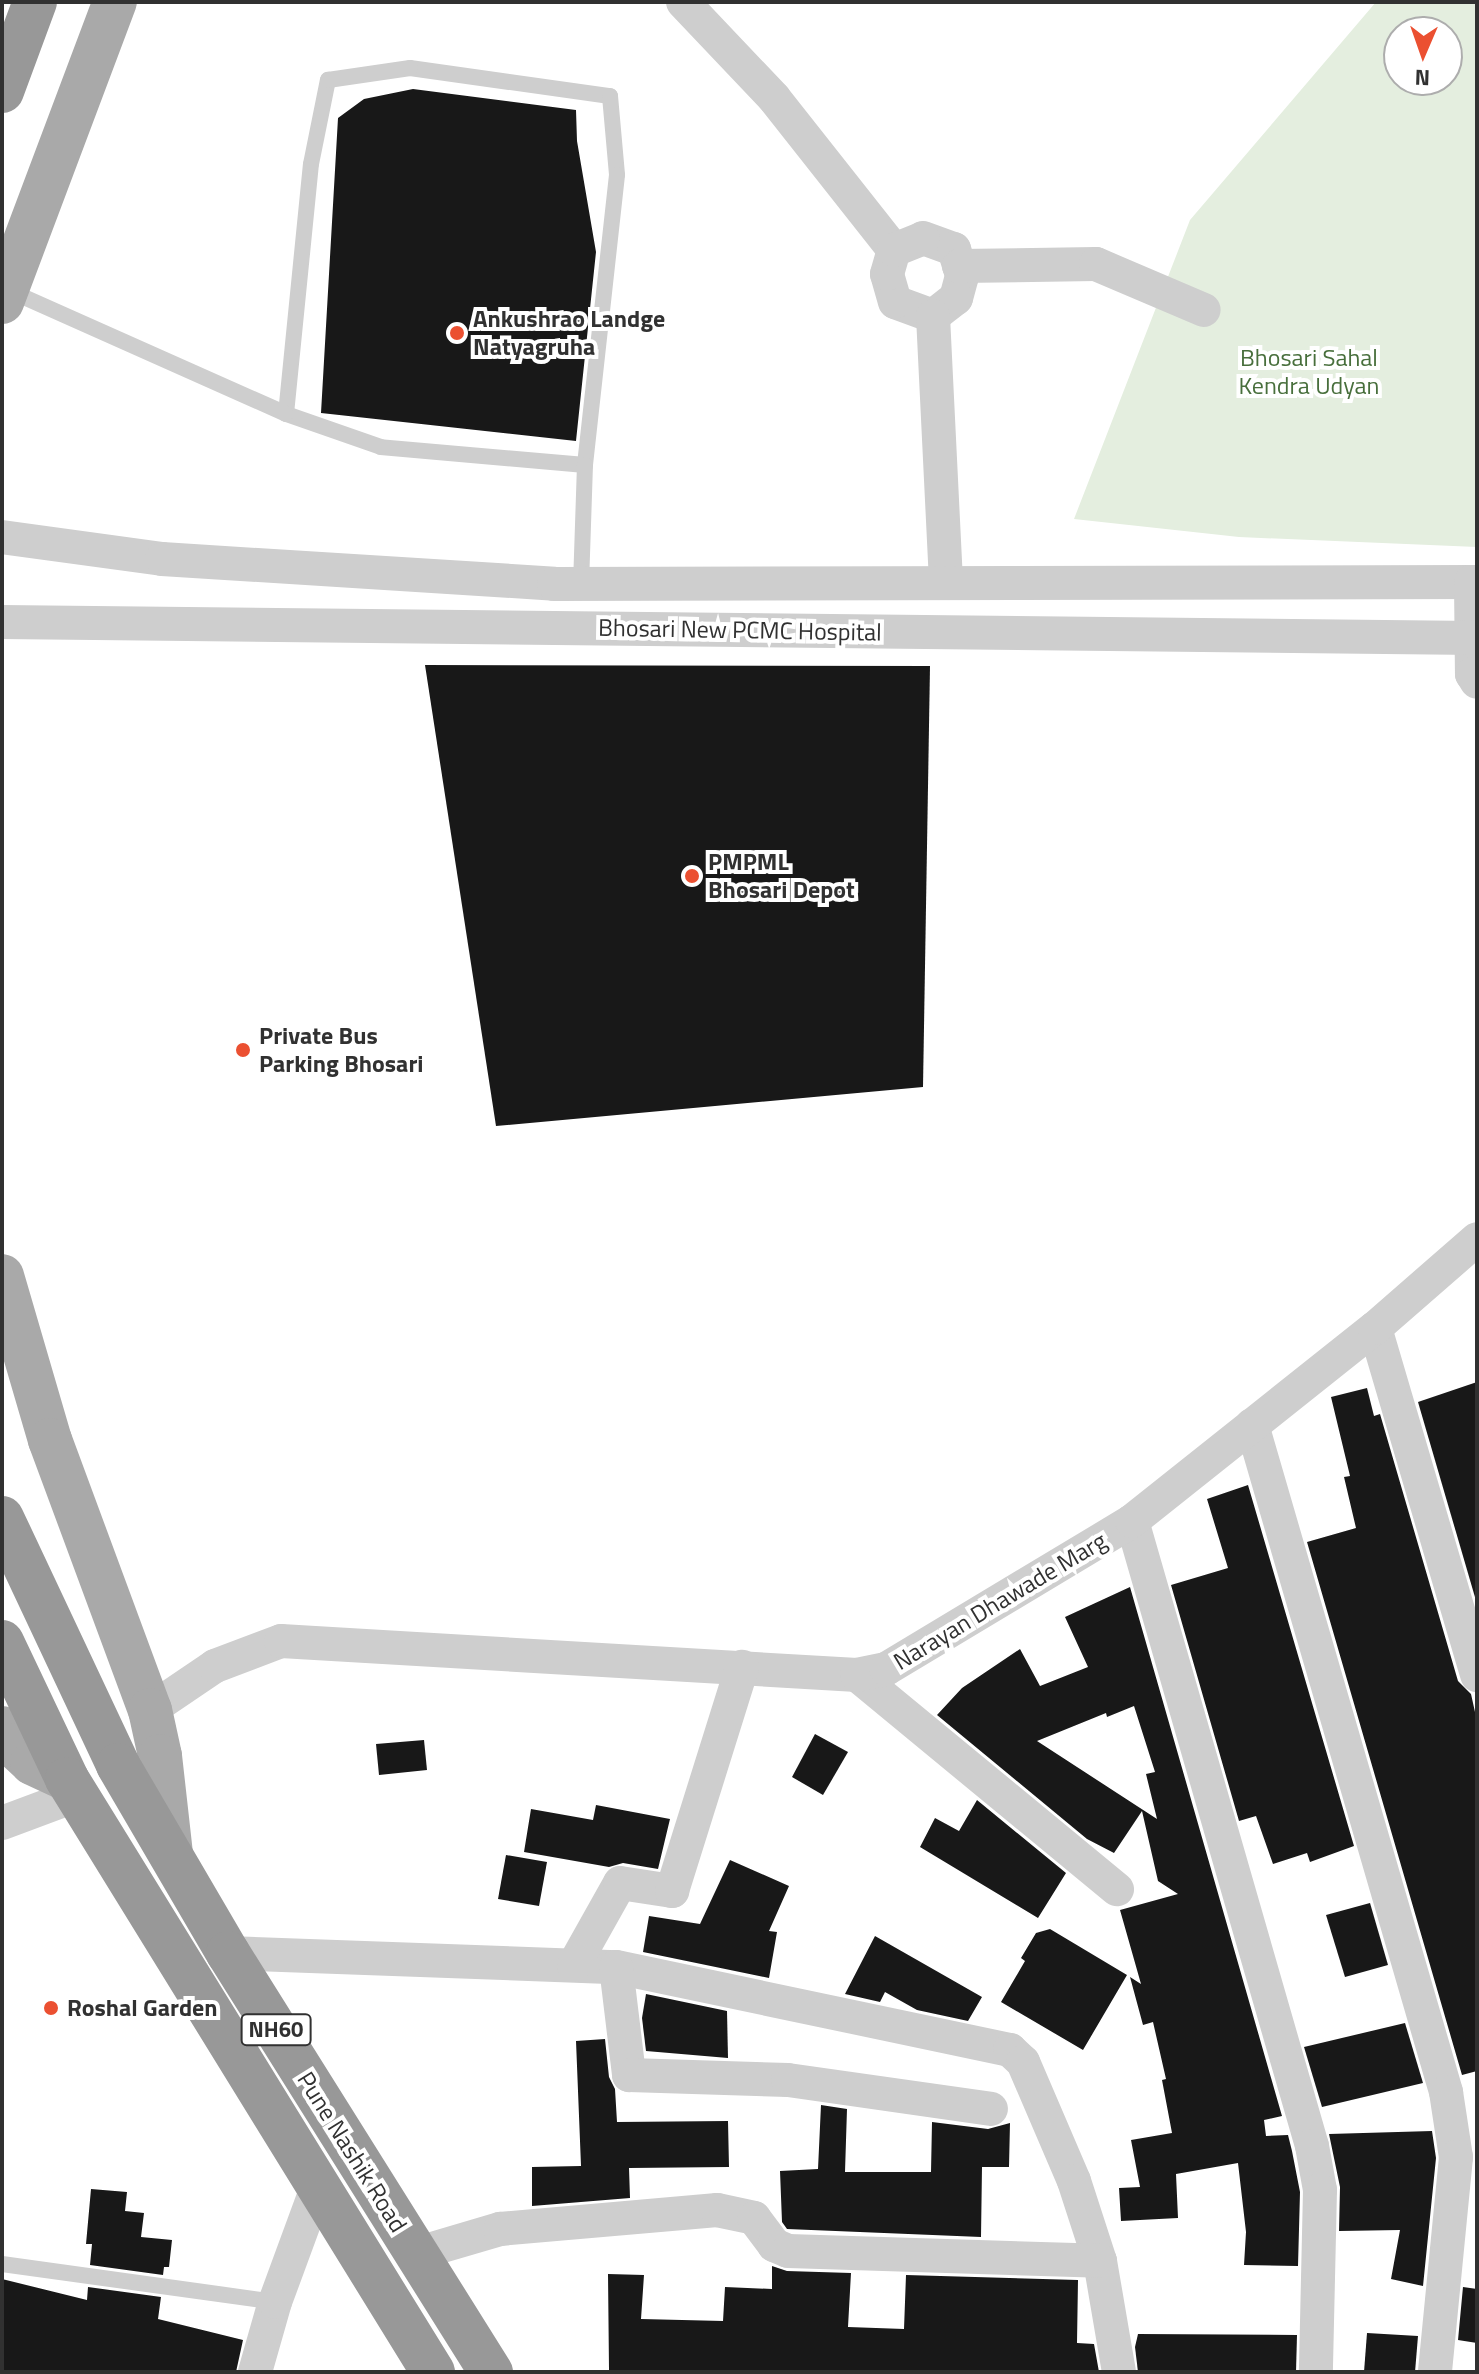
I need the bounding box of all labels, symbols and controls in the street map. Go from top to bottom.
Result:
north arrow [1383,16,1463,96]
text: N [1414,61,1430,95]
place label: Ankushrao Landge Natyagruha [473,305,665,361]
marker: Ankushrao Landge Natyagruha [448,324,466,342]
park label: Bhosari Sahal Kendra Udyan [1239,344,1379,400]
street label: Bhosari New PCMC Hospital [598,613,882,647]
place label: PMPML Bhosari Depot [708,848,855,904]
marker: PMPML Bhosari Depot [683,867,701,885]
place label: Private Bus Parking Bhosari [259,1022,423,1078]
marker: Private Bus Parking Bhosari [234,1041,252,1059]
street label: Narayan Dhawade Marg [888,1526,1112,1676]
place label: Roshal Garden [67,1994,218,2022]
marker: Roshal Garden [42,1999,60,2017]
road number: NH60 [240,2012,312,2048]
street label: Pune Nashik Road [291,2067,413,2237]

